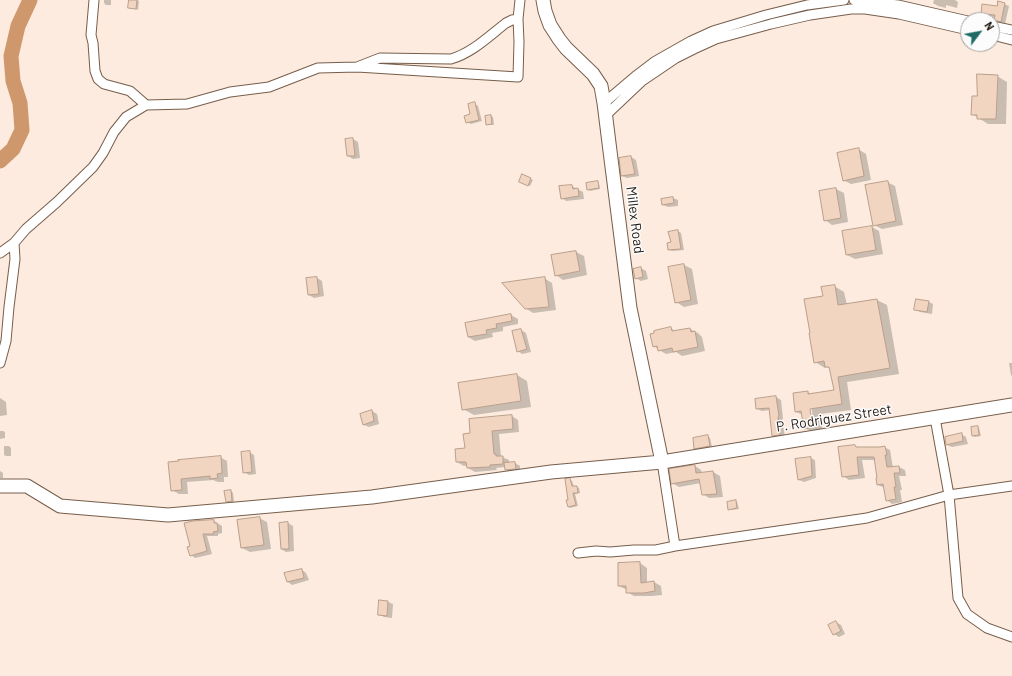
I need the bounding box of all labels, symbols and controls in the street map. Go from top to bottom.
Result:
north arrow [960,12,1000,52]
text: N [982,19,997,32]
street label: Millex Road [623,185,647,255]
street label: P. Rodriguez Street [775,401,893,435]

